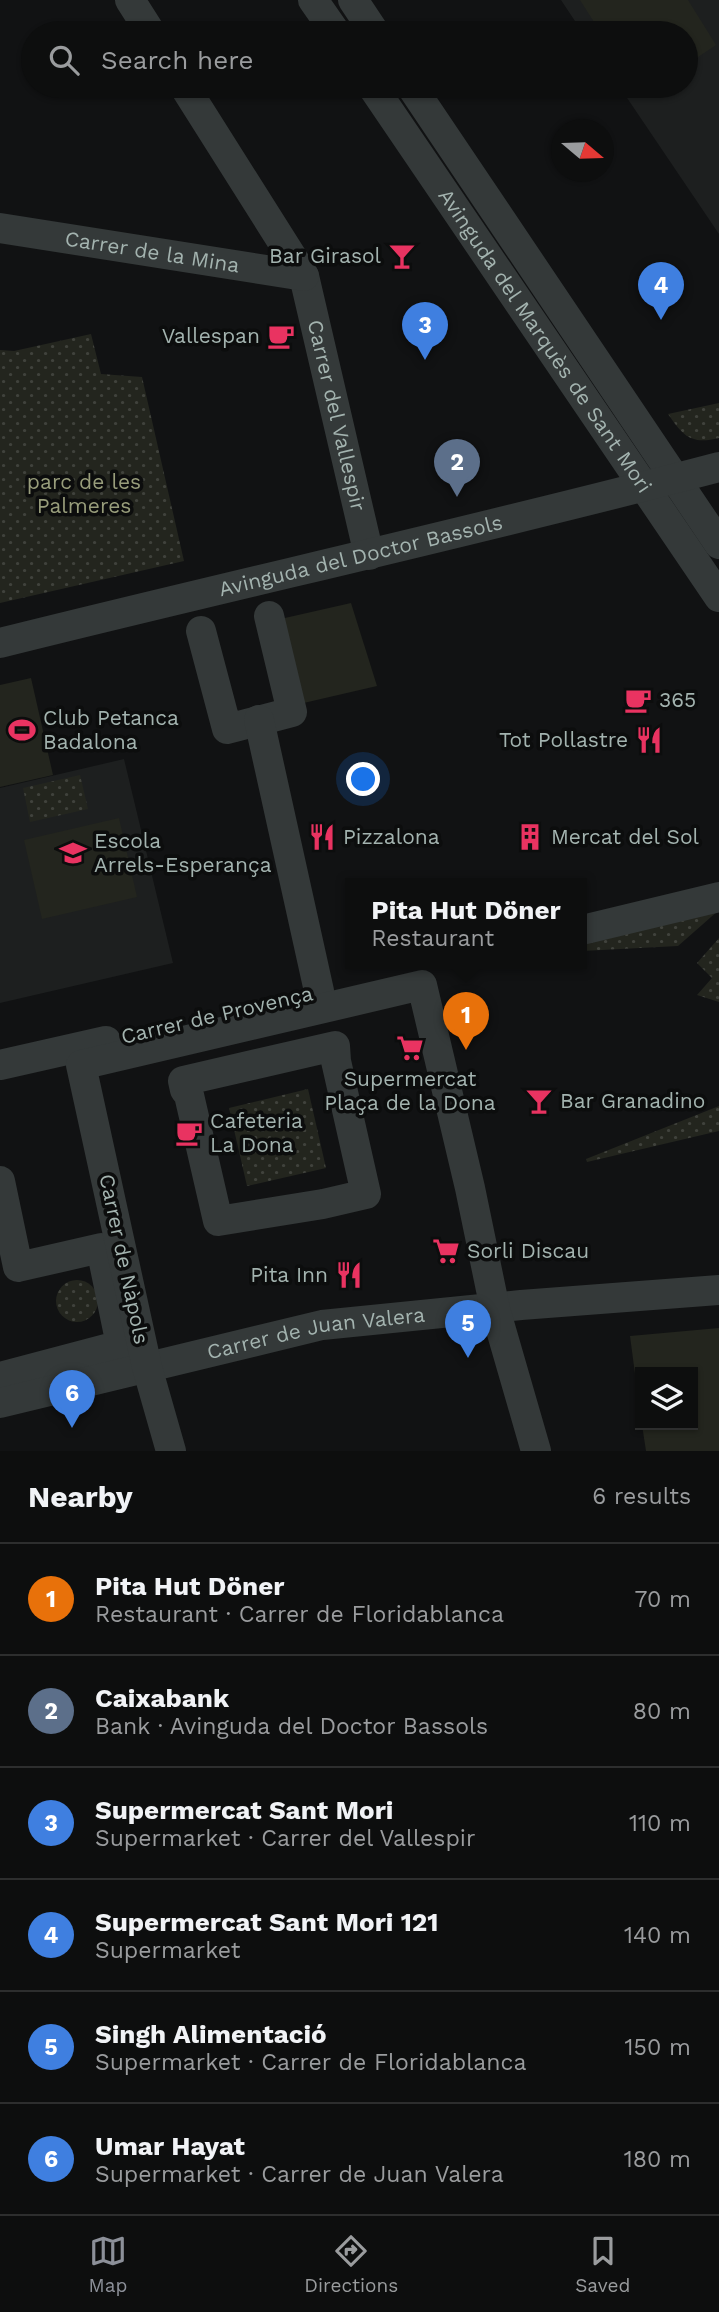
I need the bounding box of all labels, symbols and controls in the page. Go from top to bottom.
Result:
search box [21,21,698,98]
icon: search [45,41,83,79]
text: Search here [101,45,253,75]
north arrow [551,119,614,182]
street label: Avinguda del Marquès de Sant Mori [433,184,658,497]
street label: Carrer de la Mina [63,225,241,278]
bar icon: Bar Girasol [387,241,417,271]
place label: Bar Girasol [269,243,382,268]
pin: 4 [638,262,684,320]
pin: 3 [402,302,448,360]
street label: Carrer del Vallespir [303,317,371,514]
cafe icon: Vallespan [266,321,296,351]
place label: Vallespan [162,323,260,348]
pin: 2 [434,439,480,497]
park label: parc de les Palmeres [27,469,141,518]
street label: Avinguda del Doctor Bassols [216,509,505,601]
cafe icon: 365 [623,685,653,715]
place label: 365 [659,687,696,712]
place label: Club Petanca Badalona [43,705,179,754]
sports icon: Club Petanca Badalona [7,715,37,745]
restaurant icon: Tot Pollastre [634,725,664,755]
place label: Tot Pollastre [499,727,628,752]
your location [346,762,380,796]
restaurant icon: Pizzalona [307,822,337,852]
building icon: Mercat del Sol [515,822,545,852]
place label: Pizzalona [343,824,440,849]
place label: Mercat del Sol [551,824,699,849]
place label: Escola Arrels-Esperança [94,828,272,877]
school or university icon: Escola Arrels-Esperança [58,838,88,868]
popup [345,878,587,969]
text: Pita Hut Döner [371,895,561,925]
text: Restaurant [371,925,494,952]
street label: Carrer de Provença [118,980,315,1049]
pin: 1 [443,992,489,1050]
supermarket icon: Supermercat Plaça de la Dona [395,1033,425,1063]
place label: Supermercat Plaça de la Dona [324,1066,496,1115]
bar icon: Bar Granadino [524,1086,554,1116]
place label: Bar Granadino [560,1088,705,1113]
place label: Cafeteria La Dona [210,1108,303,1157]
cafe icon: Cafeteria La Dona [174,1118,204,1148]
street label: Carrer de Nàpols [94,1172,155,1346]
supermarket icon: Sorli Discau [431,1236,461,1266]
place label: Sorli Discau [467,1238,589,1263]
restaurant icon: Pita Inn [334,1260,364,1290]
place label: Pita Inn [250,1262,328,1287]
pin: 5 [445,1300,491,1358]
street label: Carrer de Juan Valera [204,1302,426,1364]
map controls [635,1367,698,1430]
button: layers [635,1367,698,1430]
pin: 6 [49,1370,95,1428]
text: Nearby [28,1479,133,1514]
text: 6 results [592,1483,691,1510]
text: Pita Hut Döner [95,1571,284,1601]
text: 1 [46,1586,56,1613]
text: 70 m [634,1586,691,1613]
text: Restaurant · Carrer de Floridablanca [95,1601,504,1628]
text: Caixabank [95,1683,229,1713]
text: 2 [44,1698,58,1725]
text: 80 m [633,1698,691,1725]
text: Bank · Avinguda del Doctor Bassols [95,1713,488,1740]
text: Supermercat Sant Mori [95,1795,393,1825]
text: 3 [44,1810,58,1837]
text: 110 m [629,1810,691,1837]
text: Supermarket · Carrer del Vallespir [95,1825,475,1852]
text: Supermercat Sant Mori 121 [95,1907,439,1937]
text: 4 [44,1922,58,1949]
text: 140 m [624,1922,691,1949]
text: Supermarket [95,1937,240,1964]
text: Singh Alimentació [95,2019,327,2049]
text: 5 [44,2034,58,2061]
text: 150 m [625,2034,691,2061]
text: Supermarket · Carrer de Floridablanca [95,2049,526,2076]
text: Umar Hayat [95,2131,245,2161]
text: 6 [44,2146,58,2173]
text: 180 m [624,2146,691,2173]
text: Supermarket · Carrer de Juan Valera [95,2161,504,2188]
tab: Map [89,2232,127,2297]
tab: Directions [304,2232,398,2297]
tab: Saved [575,2232,630,2297]

